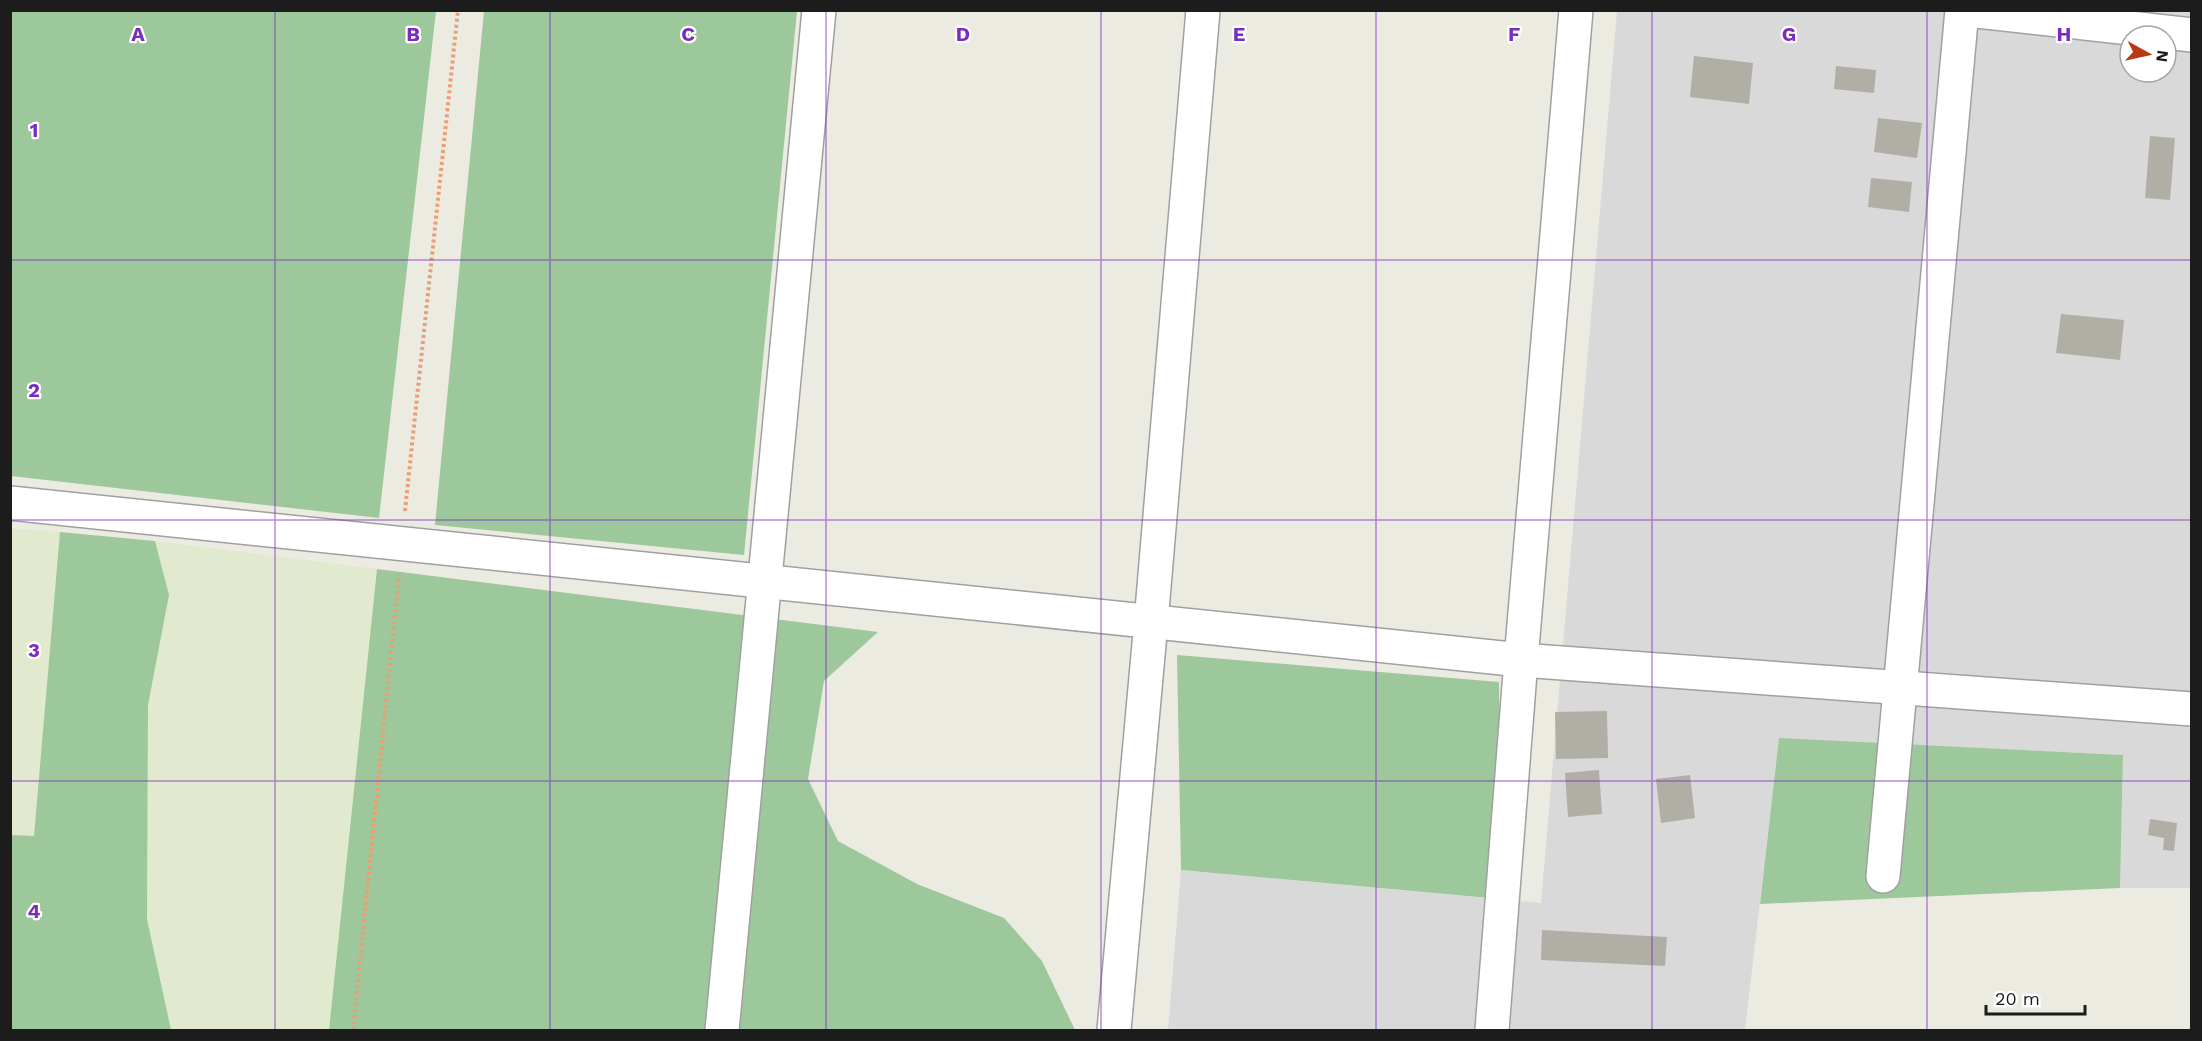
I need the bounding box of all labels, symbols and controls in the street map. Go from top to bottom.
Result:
text: A [131,22,145,46]
text: B [406,22,420,46]
text: C [681,22,695,46]
text: D [956,22,970,46]
text: E [1233,22,1245,46]
text: F [1508,22,1520,46]
text: G [1782,22,1796,46]
text: H [2057,22,2071,46]
north arrow [2118,24,2178,84]
text: N [2152,49,2173,63]
text: 1 [30,118,38,142]
text: 2 [28,378,40,402]
text: 3 [28,638,40,662]
text: 4 [28,899,41,923]
scale bar [1986,978,2085,1016]
text: 20 m [1995,988,2040,1009]

